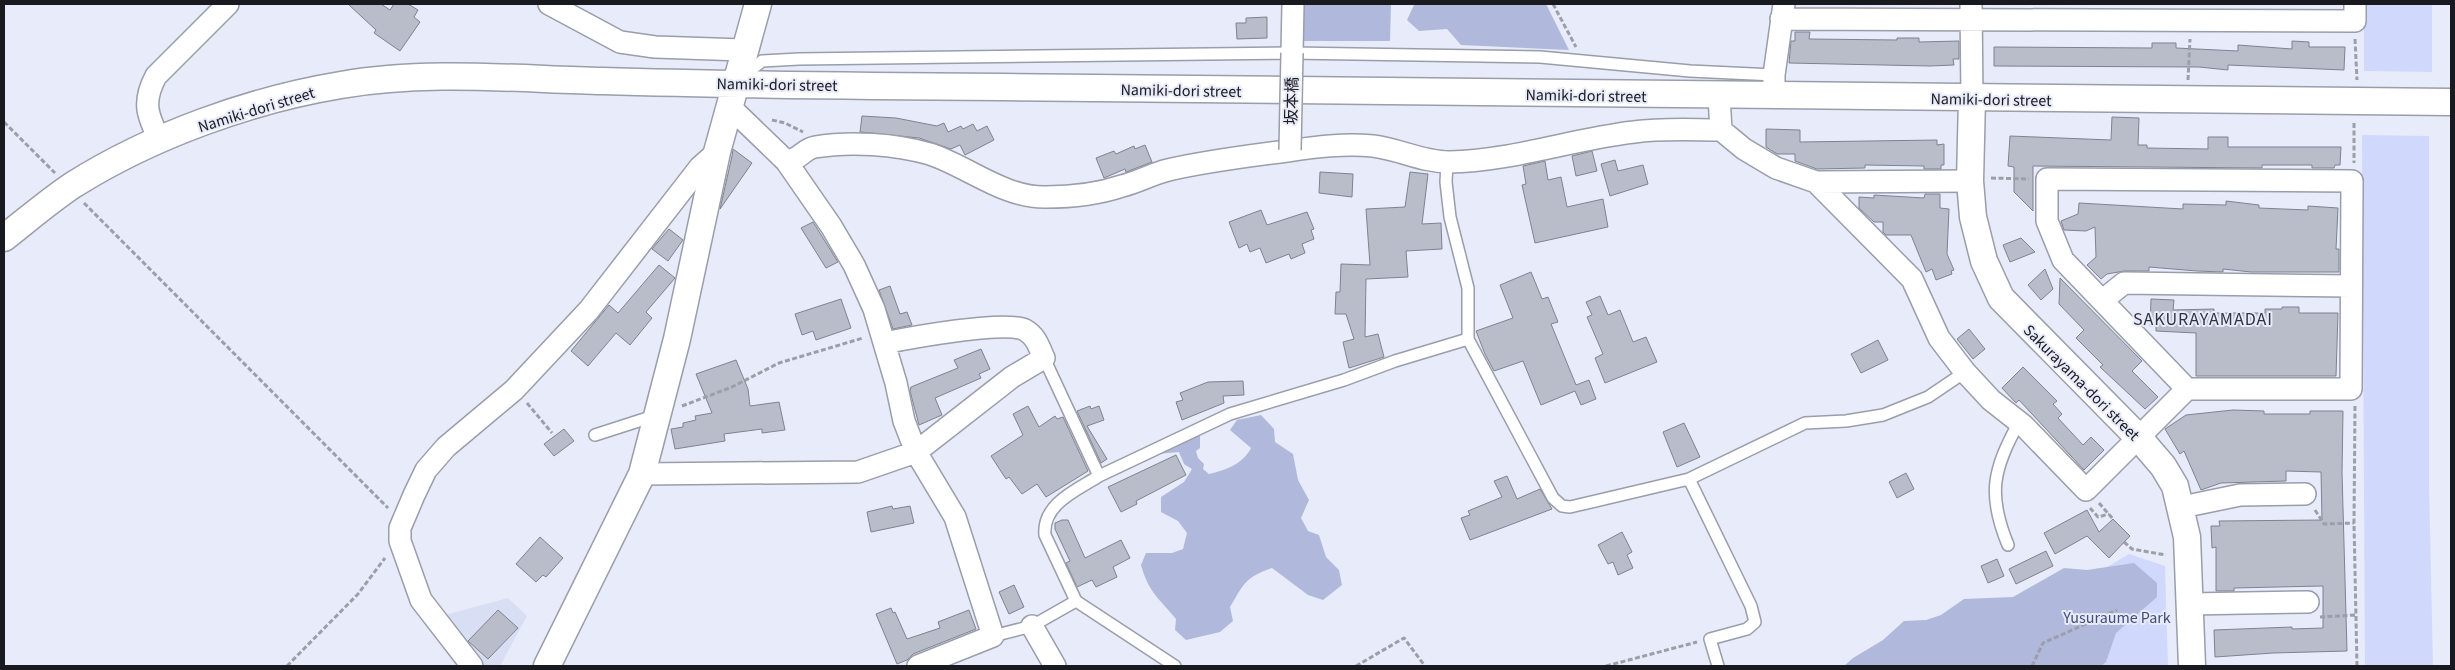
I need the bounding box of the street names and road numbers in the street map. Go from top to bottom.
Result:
street label: Namiki-dori street [716,73,838,97]
street label: 坂本橋 [1281,77,1303,125]
street label: Namiki-dori street [1120,79,1242,103]
street label: Namiki-dori street [195,82,318,138]
street label: Namiki-dori street [1525,84,1647,108]
street label: Namiki-dori street [1930,88,2052,112]
street label: Sakurayama-dori street [2018,320,2145,446]

